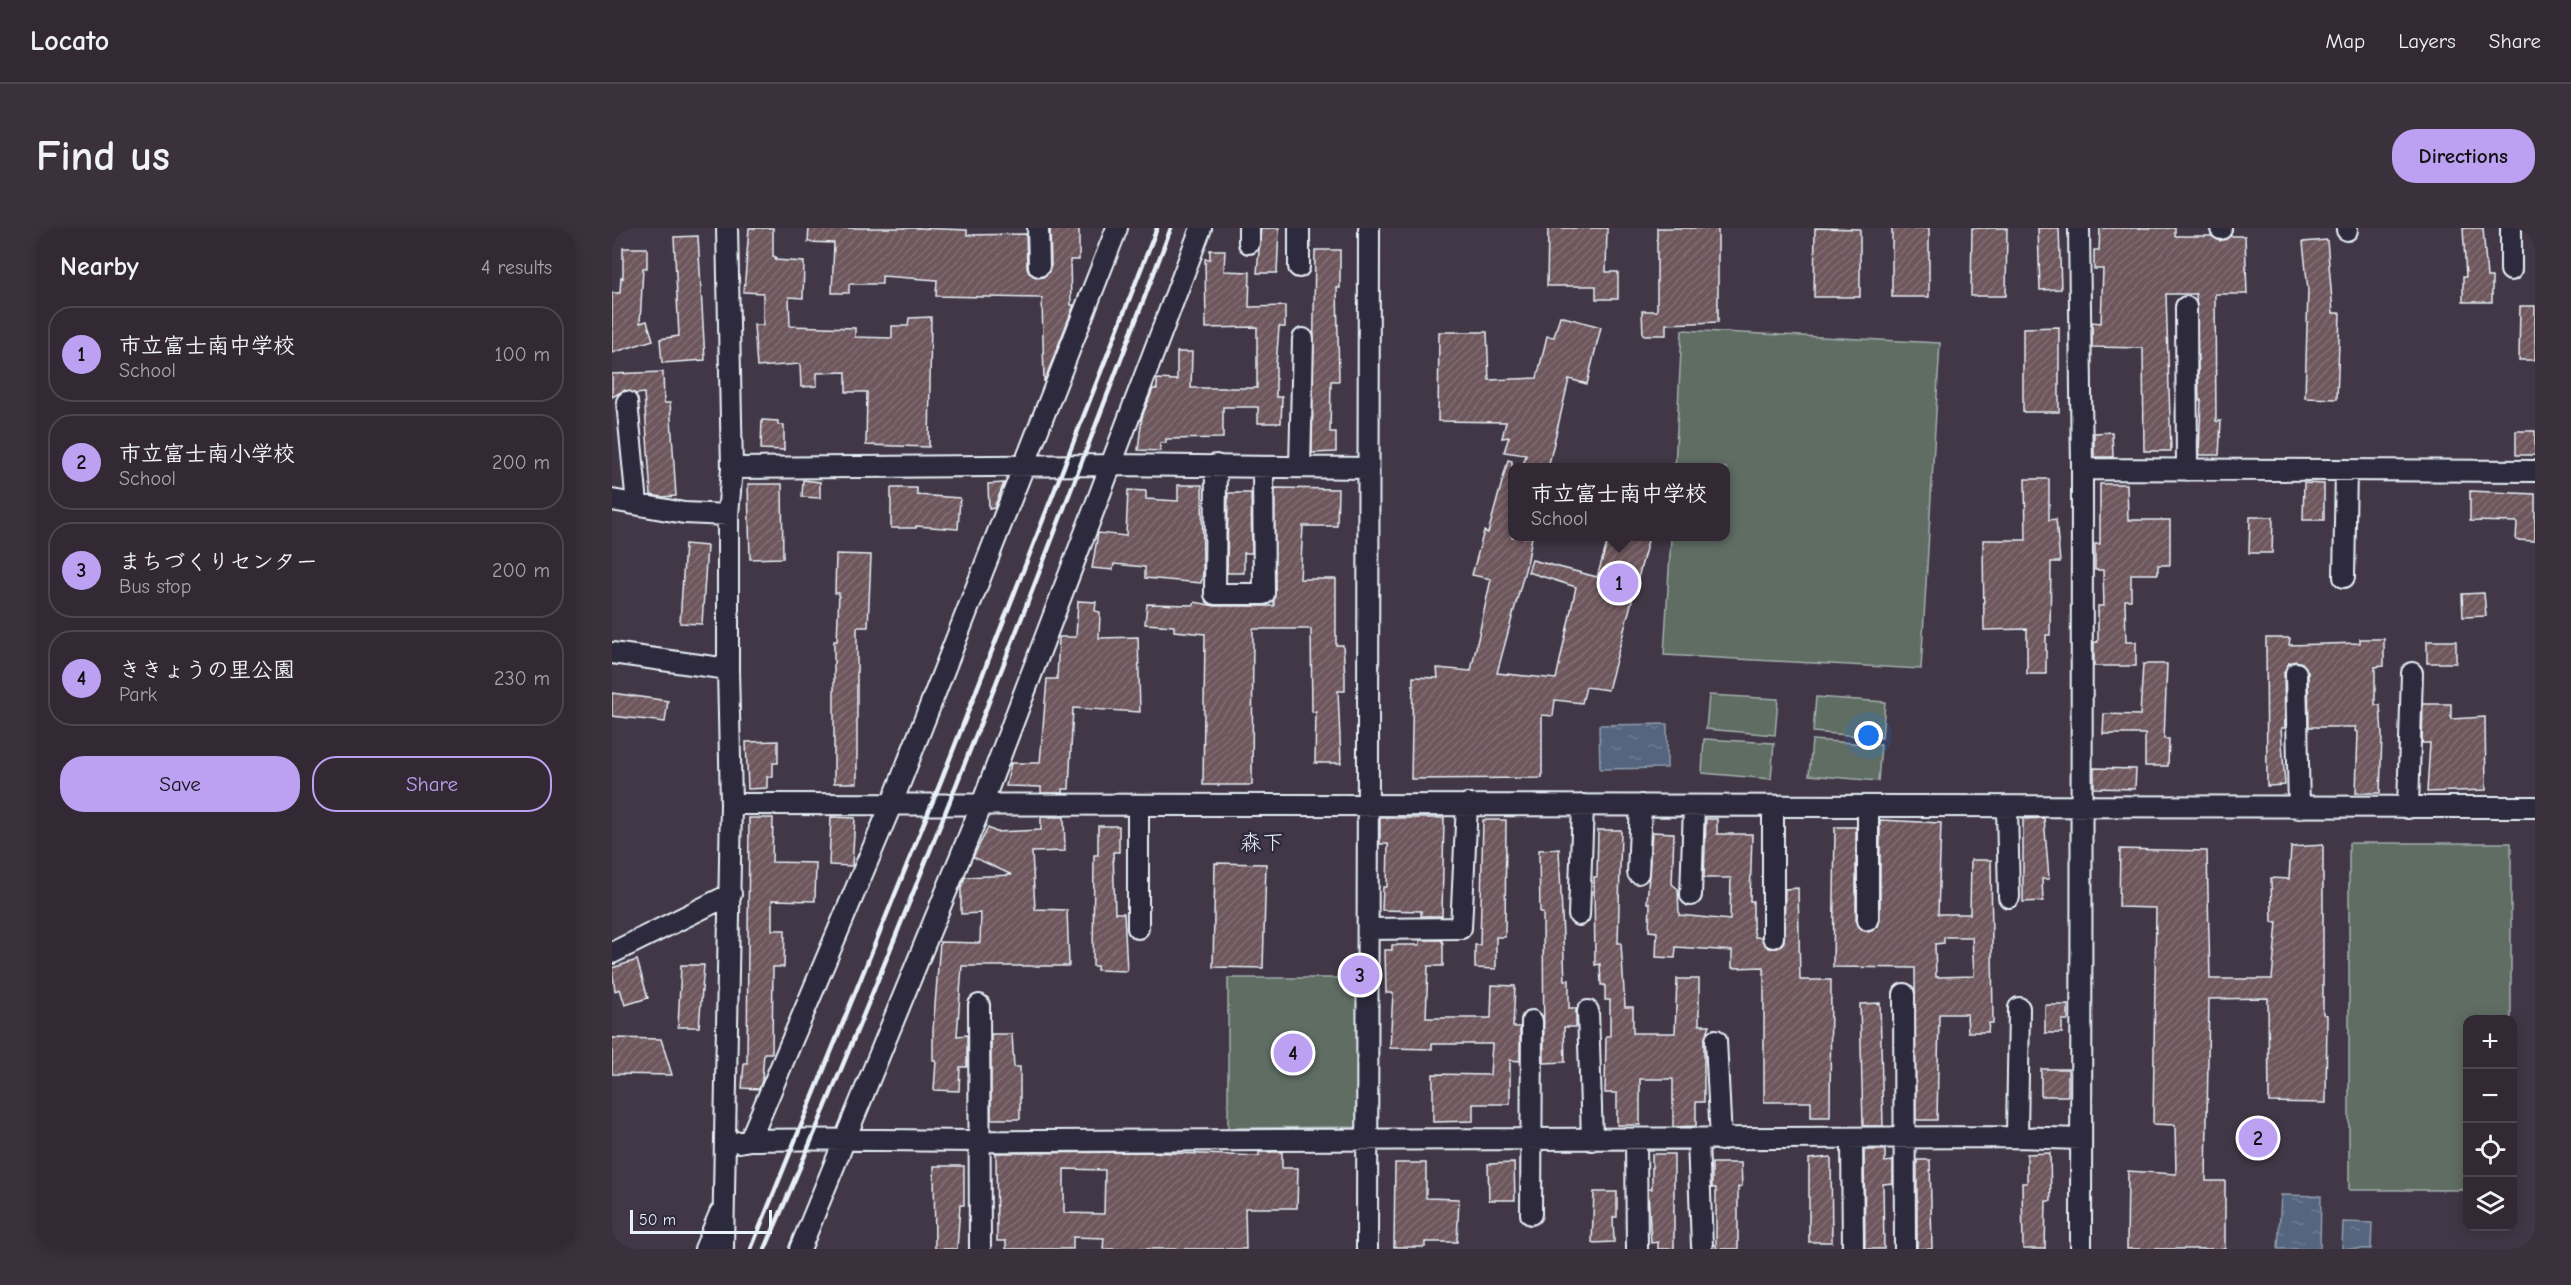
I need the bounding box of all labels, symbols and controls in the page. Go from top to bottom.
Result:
text: Locato [30,25,109,57]
text: Map [2326,29,2365,53]
text: Layers [2398,29,2456,53]
text: Share [2489,29,2541,53]
button: Directions [2392,129,2535,183]
text: Find us [36,132,170,181]
text: Nearby [60,252,139,282]
text: 4 results [481,256,552,279]
text: 市立富士南中学校 [119,333,295,359]
text: 1 [78,343,85,366]
text: 100 m [495,343,550,366]
text: School [119,359,176,382]
text: 市立富士南小学校 [119,441,295,467]
text: 2 [77,451,86,474]
text: 200 m [492,451,550,474]
popup [1508,463,1730,541]
text: School [119,467,176,490]
text: 市立富士南中学校 [1531,481,1707,507]
text: School [1531,507,1588,530]
text: まちづくりセンター [119,549,318,575]
text: 3 [77,559,86,582]
text: 200 m [492,559,550,582]
pin: 1 [1600,560,1638,606]
text: Bus stop [119,575,191,598]
text: ききょうの里公園 [119,657,295,683]
text: 4 [77,667,86,690]
text: 230 m [494,667,550,690]
text: Park [119,683,157,706]
your location [1854,721,1883,750]
button: Save [60,756,300,812]
button: Share [312,756,552,812]
district label: 森下 [1240,830,1284,856]
pin: 3 [1340,952,1380,998]
map controls [2463,1015,2517,1231]
button: + [2463,1015,2517,1069]
pin: 4 [1274,1030,1312,1076]
button: − [2463,1069,2517,1123]
pin: 2 [2238,1116,2278,1160]
button: locate [2463,1123,2517,1177]
button: layers [2463,1177,2517,1231]
scale bar [630,1207,772,1234]
text: 50 m [639,1211,676,1229]

